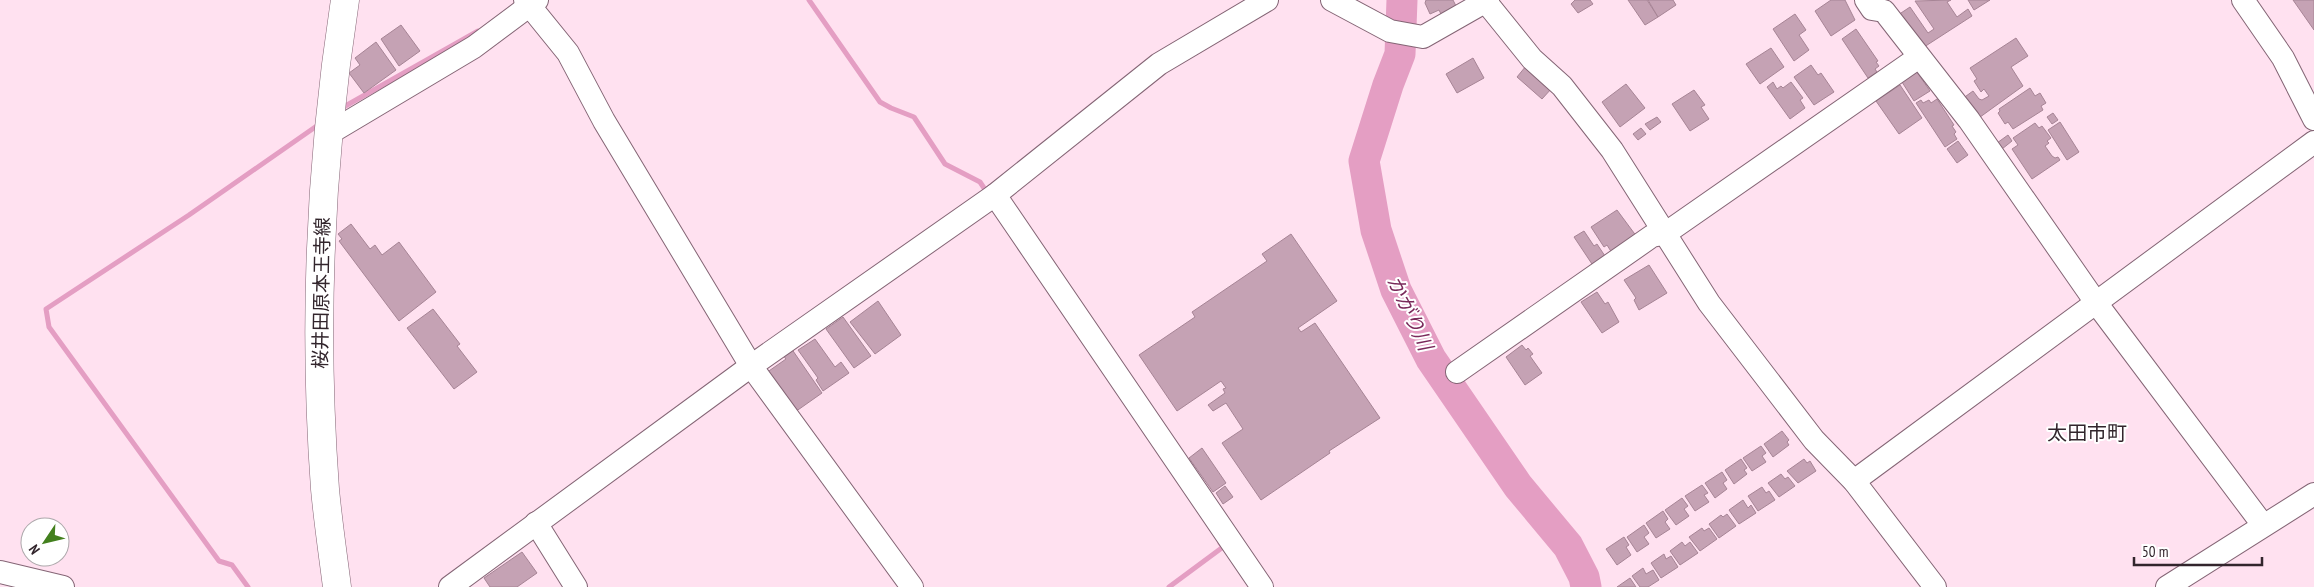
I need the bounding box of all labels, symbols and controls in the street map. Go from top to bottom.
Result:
street label: 桜井田原本王寺線 [308,217,334,369]
water label: かがり川 [1381,271,1440,357]
district label: 太田市町 [2047,420,2127,446]
north arrow [20,517,70,567]
scale bar [2134,534,2262,566]
text: N [25,541,44,558]
text: 50 m [2142,542,2168,561]

